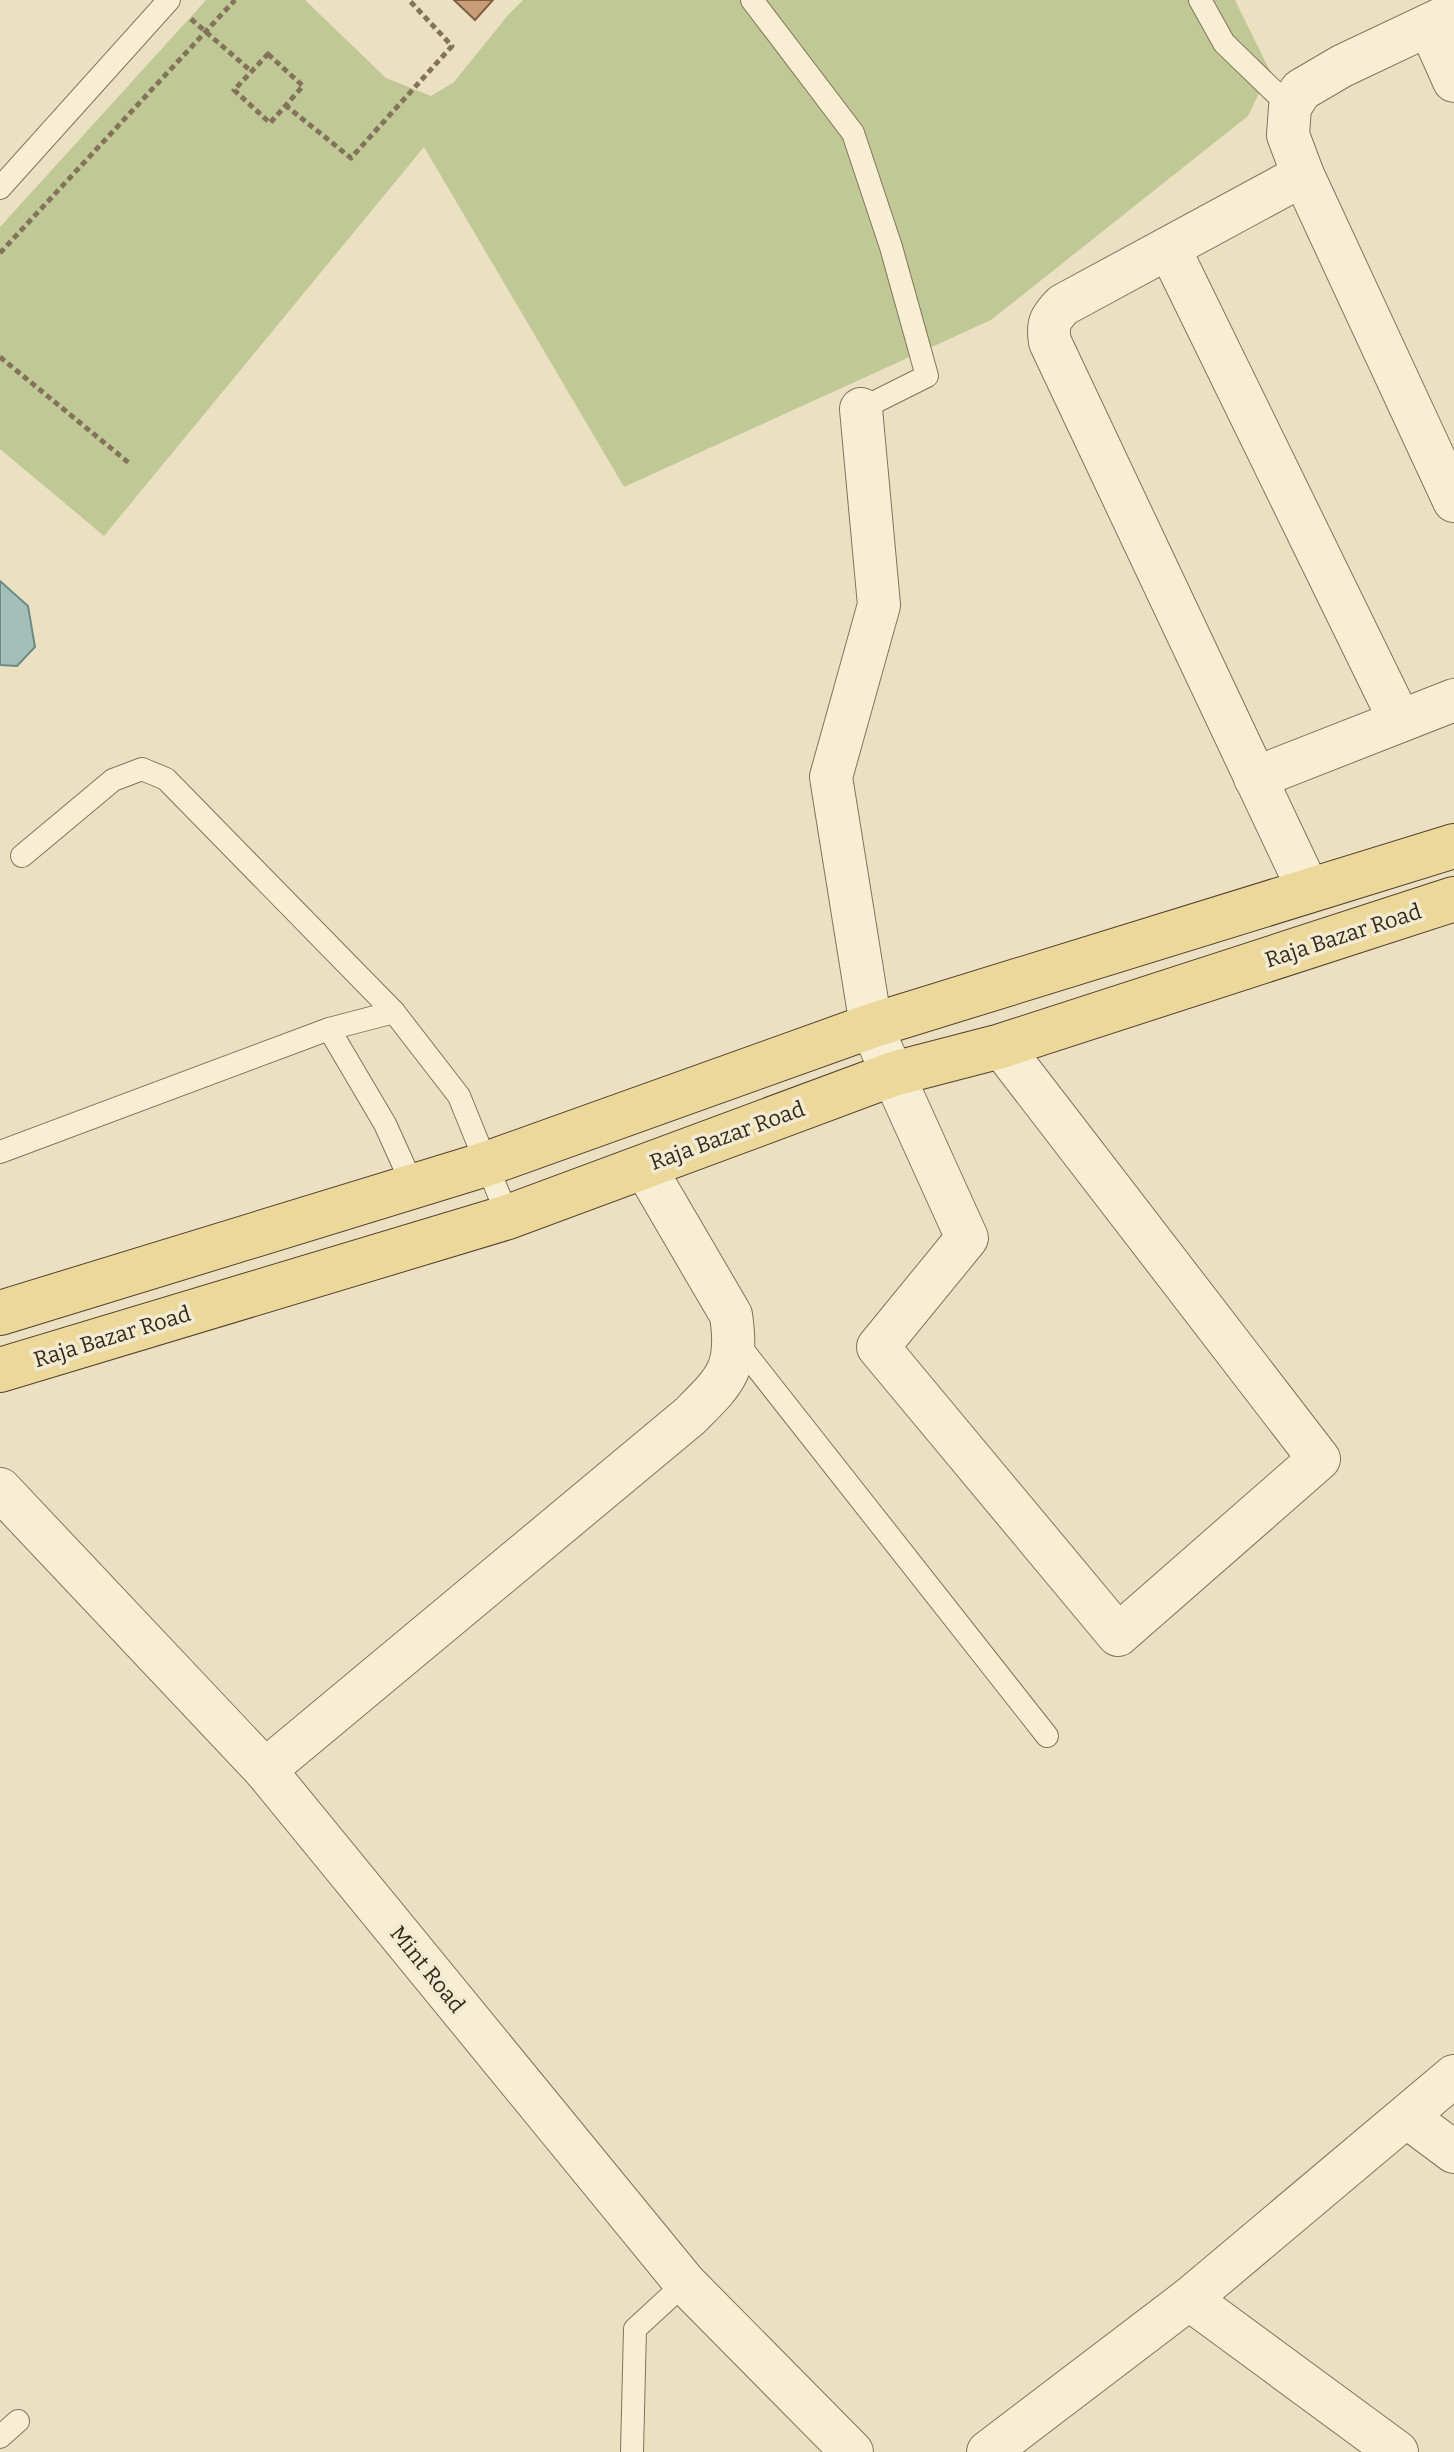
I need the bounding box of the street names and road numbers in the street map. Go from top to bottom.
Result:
street label: Raja Bazar Road [1262,897,1425,973]
street label: Raja Bazar Road [646,1095,808,1176]
street label: Raja Bazar Road [30,1300,194,1373]
street label: Mint Road [384,1920,471,2018]

